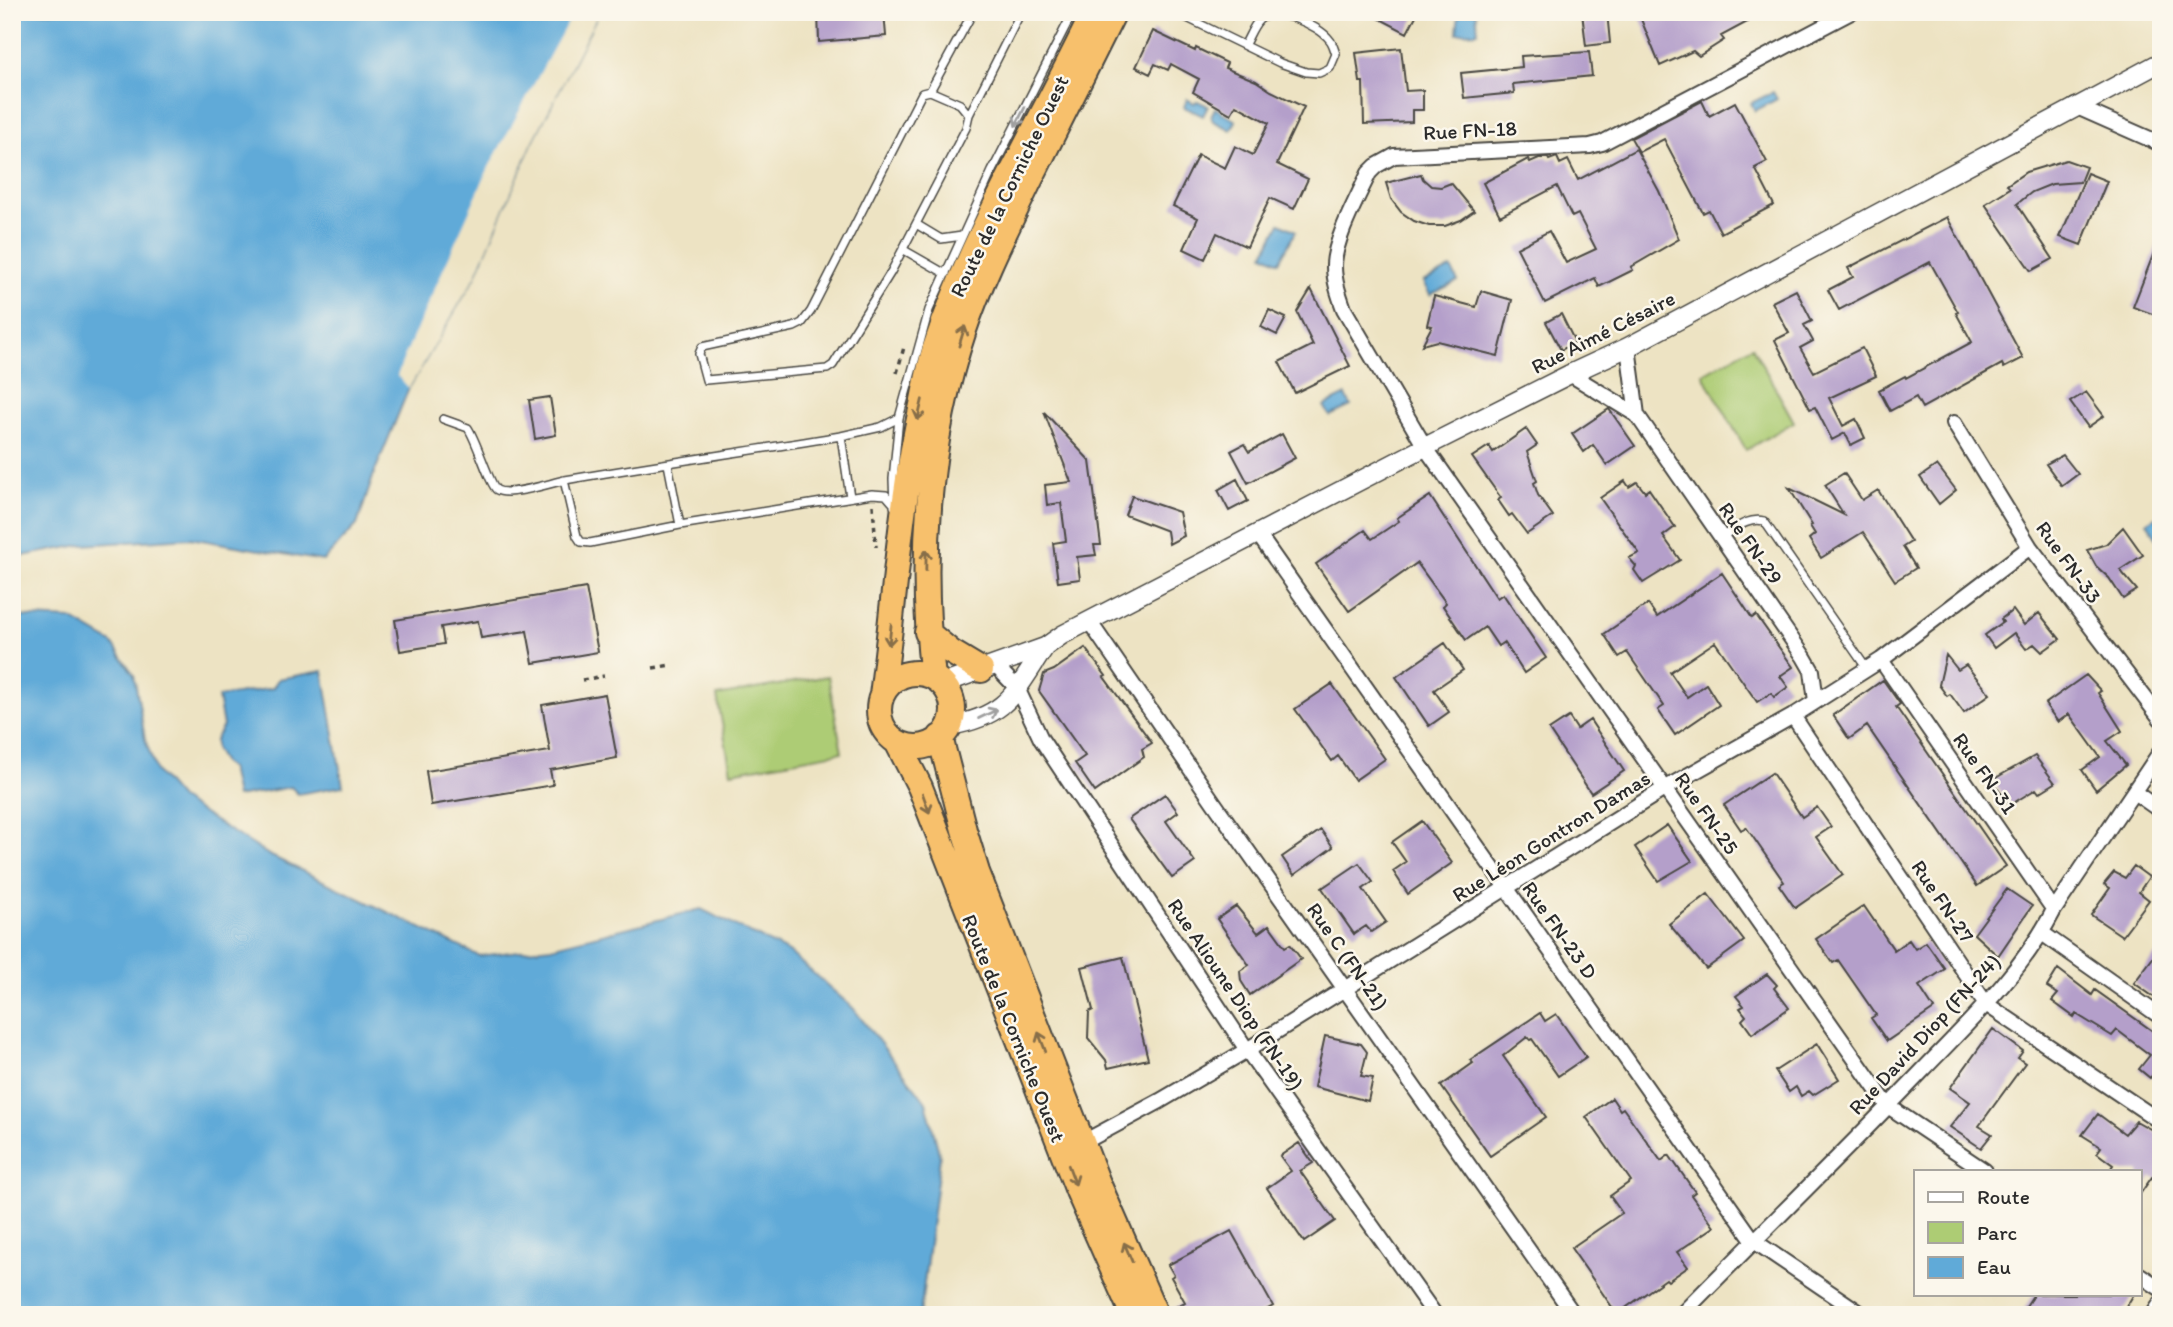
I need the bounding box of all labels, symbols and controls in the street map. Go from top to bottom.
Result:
street label: Route de la Corniche Ouest [944,71,1074,301]
one-way arrow [1013,106,1026,127]
street label: Rue FN-18 [1423,115,1517,145]
street label: Rue Aimé Césaire [1527,285,1679,379]
one-way arrow [957,326,970,348]
one-way arrow [913,398,927,421]
street label: Rue FN-29 [1714,497,1788,589]
street label: Rue FN-33 [2031,516,2107,608]
one-way arrow [920,549,933,572]
one-way arrow [883,623,896,646]
one-way arrow [977,707,998,721]
street label: Rue FN-31 [1948,727,2022,819]
street label: Rue Léon Gontron Damas [1447,765,1655,907]
street label: Rue FN-25 [1670,767,1744,859]
one-way arrow [921,792,934,813]
street label: Rue FN-27 [1906,855,1980,947]
street label: Rue FN-23 D [1517,876,1603,984]
street label: Rue Alioune Diop (FN-19) [1163,893,1309,1095]
street label: Rue C (FN-21) [1302,898,1394,1014]
street label: Route de la Corniche Ouest [957,910,1071,1146]
street label: Rue David Diop (FN-24) [1843,948,2005,1120]
one-way arrow [1035,1031,1048,1053]
one-way arrow [1066,1163,1079,1185]
legend [1914,1170,2142,1296]
text: Route [1977,1184,2030,1209]
text: Parc [1977,1220,2017,1245]
one-way arrow [1121,1242,1134,1264]
text: Eau [1977,1254,2011,1279]

